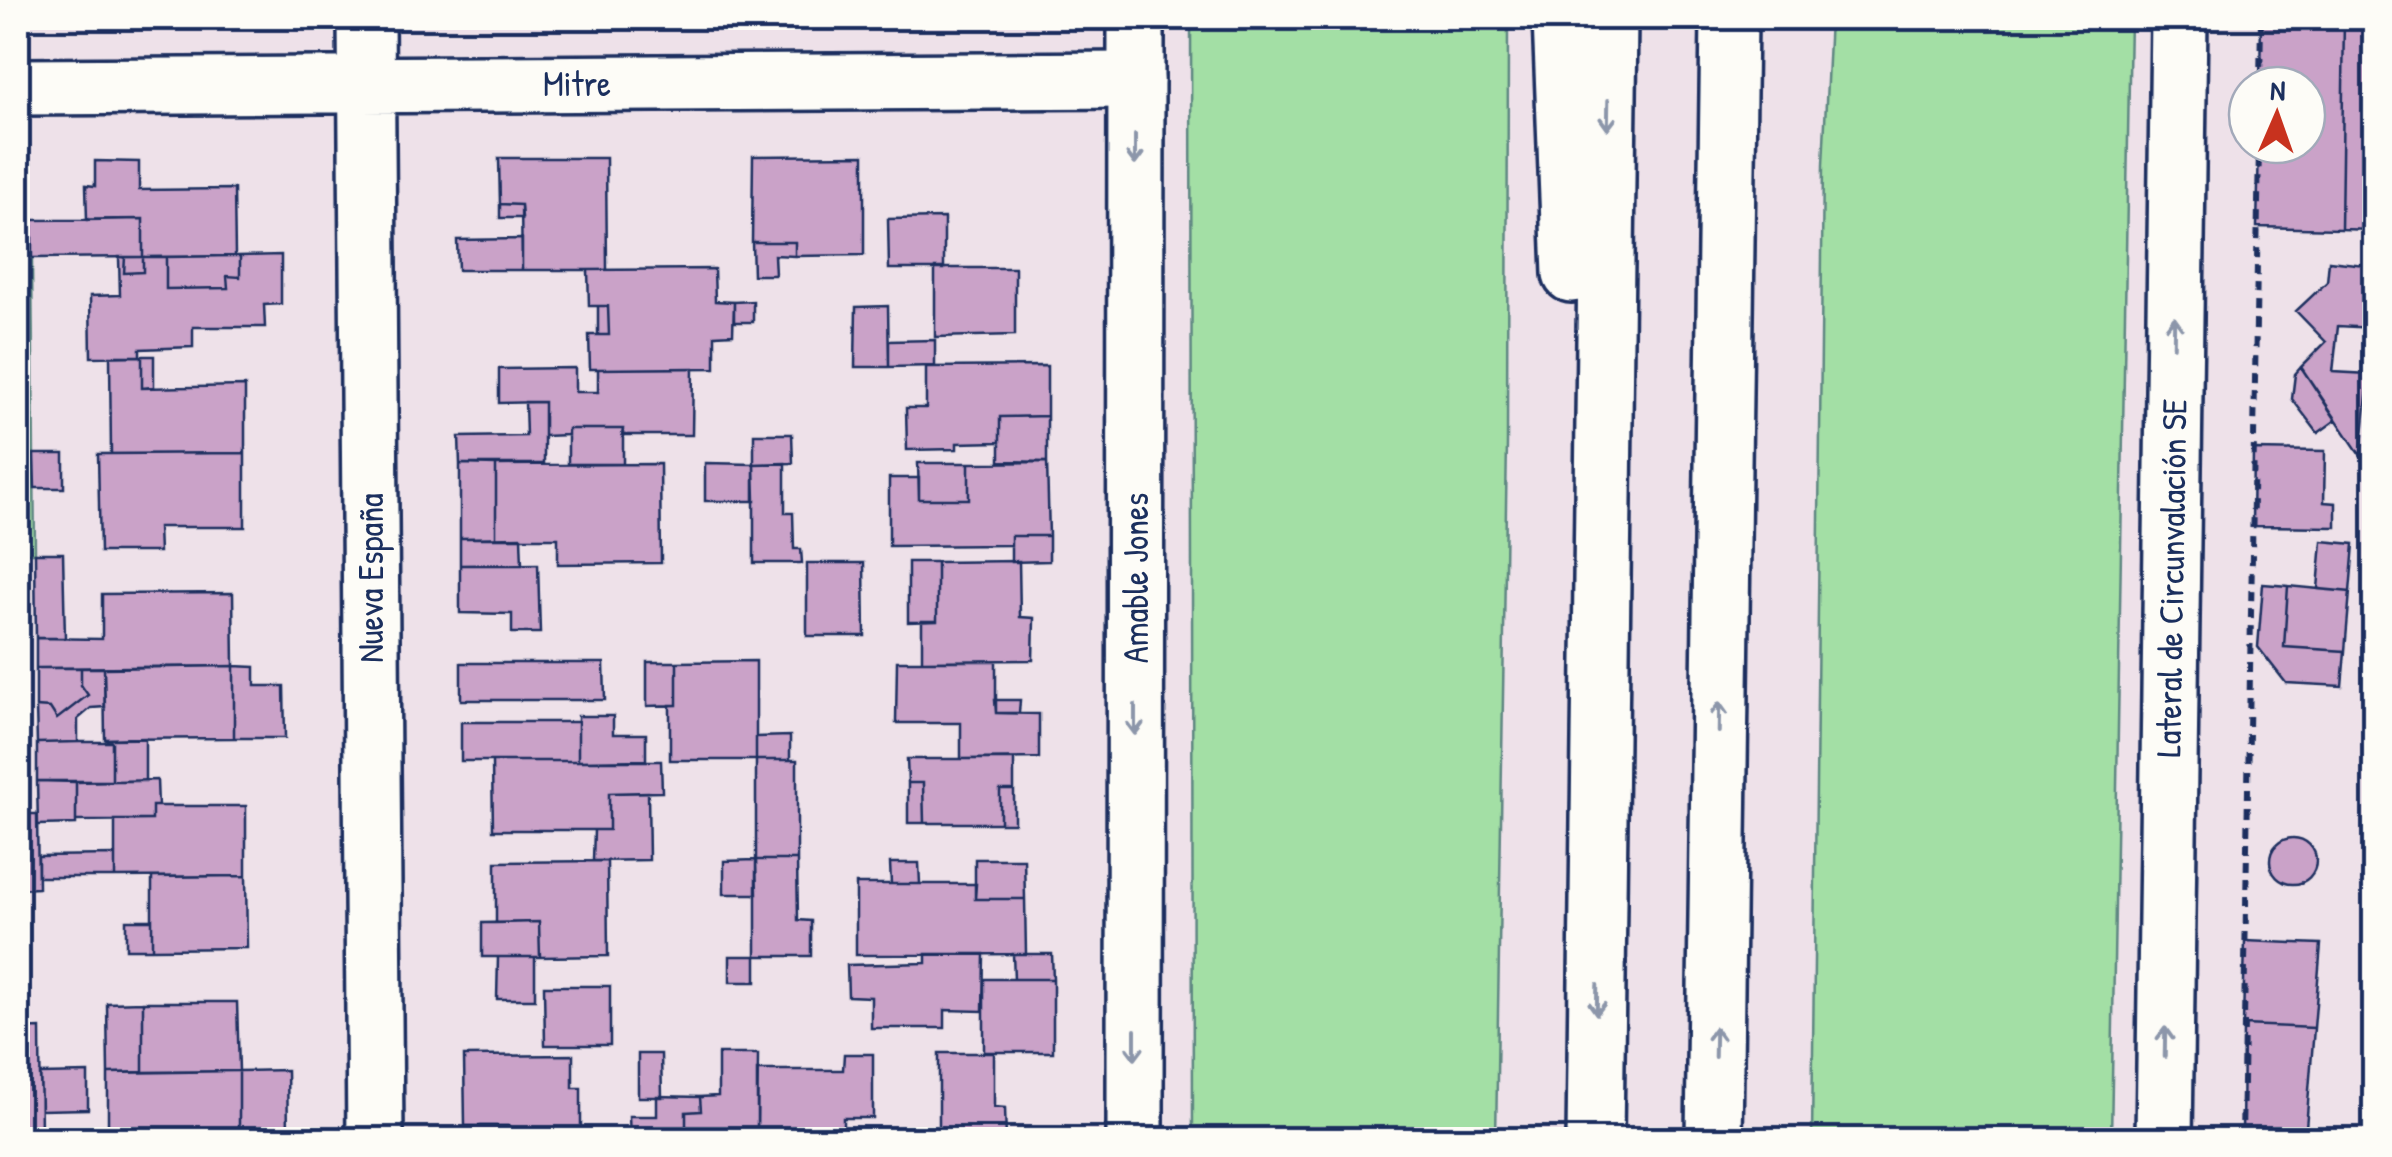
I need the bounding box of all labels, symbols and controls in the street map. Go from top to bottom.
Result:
street label: Mitre [543,60,611,107]
north arrow [2227,65,2327,165]
text: N [2270,71,2286,109]
one-way arrow [1598,98,1617,130]
one-way arrow [1126,133,1145,165]
one-way arrow [2165,317,2184,349]
street label: Lateral de Circunvalación SE [2144,398,2198,758]
street label: Nueva España [347,493,394,663]
street label: Amable Jones [1112,493,1159,663]
one-way arrow [1126,702,1144,735]
one-way arrow [1710,702,1728,734]
one-way arrow [1588,982,1606,1015]
one-way arrow [1706,1027,1725,1059]
one-way arrow [2156,1027,2174,1060]
one-way arrow [1126,1028,1144,1060]

